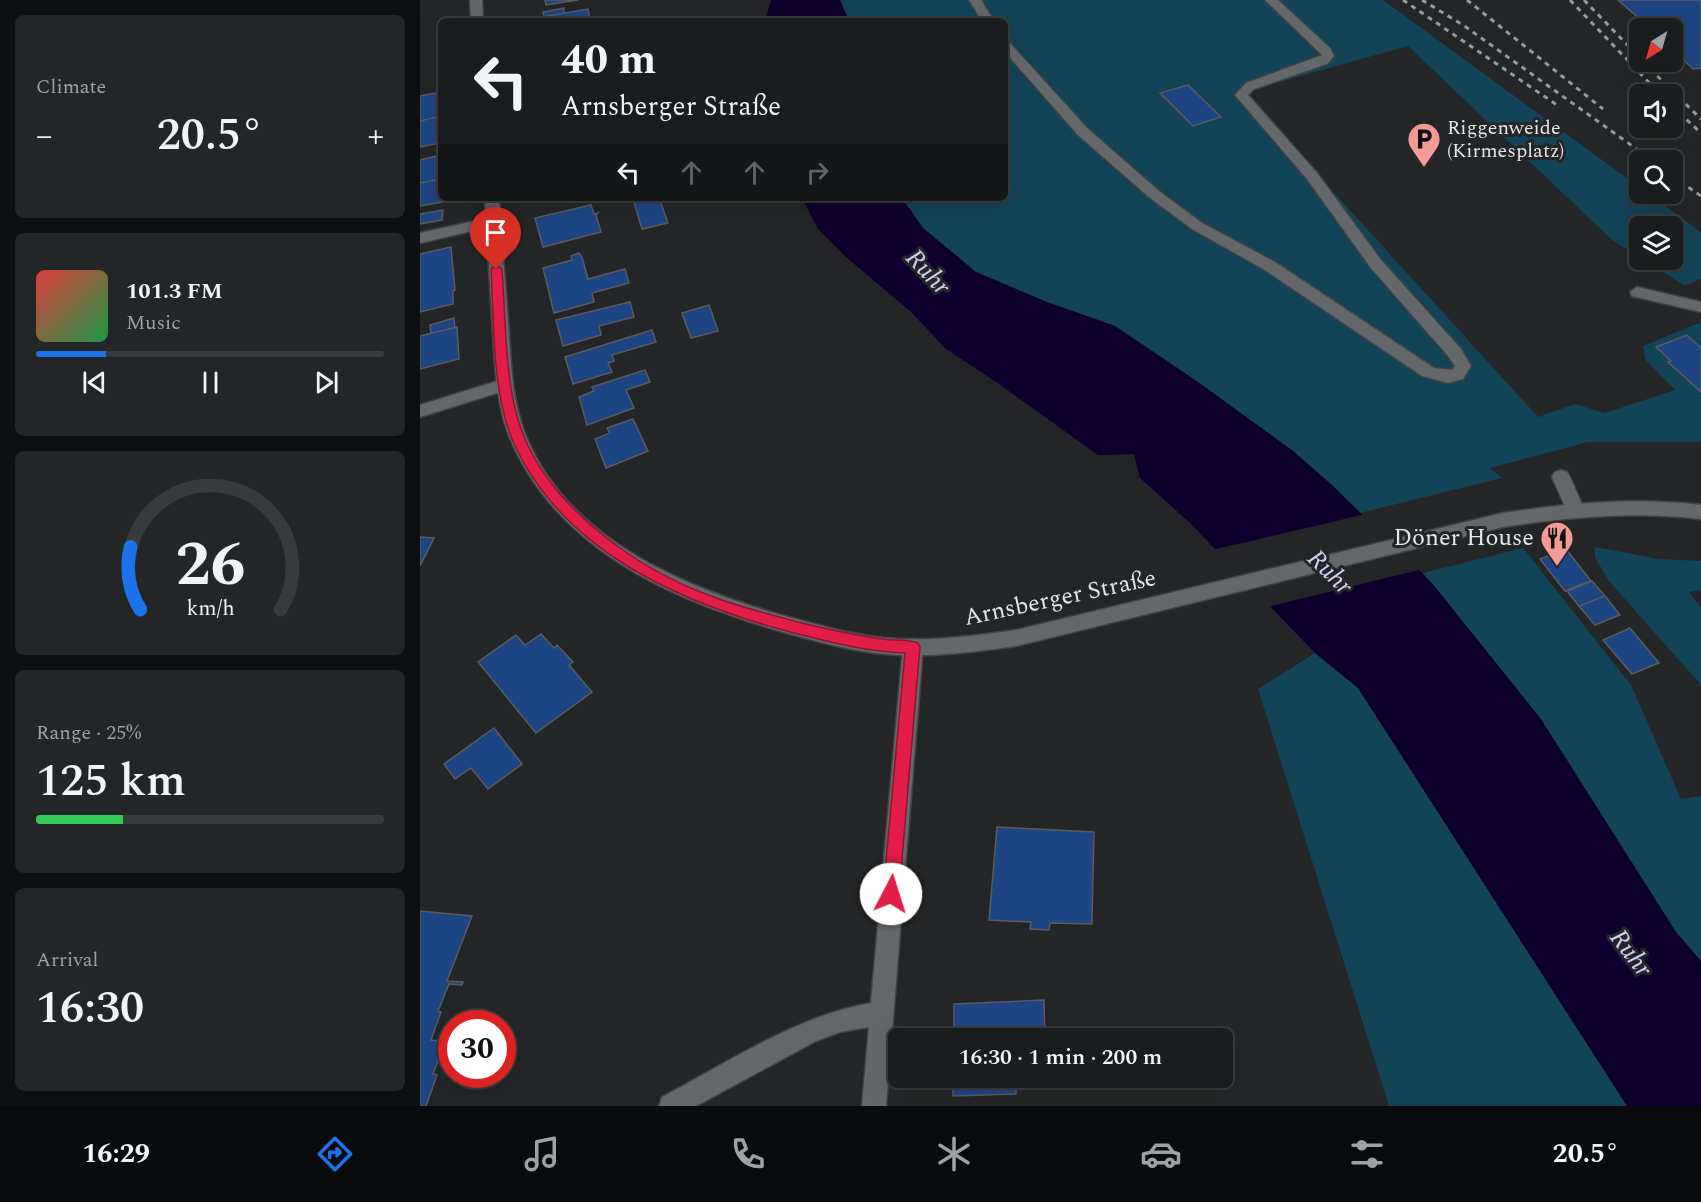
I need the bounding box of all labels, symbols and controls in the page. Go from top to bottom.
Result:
north arrow [1629,18,1683,72]
map controls [1629,18,1683,270]
text: 40 m [561,29,656,92]
icon: left [462,42,540,120]
text: Climate [36,72,106,102]
button: sound [1629,84,1683,138]
text: Arnsberger Straße [561,86,781,128]
text: 20.5° [157,101,263,170]
text: − [36,111,53,161]
text: + [367,111,384,161]
place label: Riggenweide (Kirmesplatz) [1447,113,1564,166]
parking icon: Riggenweide (Kirmesplatz) [1406,121,1442,168]
button: search [1629,150,1683,204]
icon: left [612,156,645,189]
icon: ahead [675,156,708,189]
icon: ahead [738,156,771,189]
icon: right [801,156,834,189]
pin [470,207,521,269]
icon: arrive [479,216,512,249]
button: layers [1629,216,1683,270]
water label: Ruhr [896,239,961,305]
text: 101.3 FM [126,275,223,308]
text: Music [126,308,181,338]
icon: previous [78,366,111,399]
icon: pause [194,366,227,399]
icon: next [310,366,343,399]
text: 26 [175,518,245,613]
place label: Döner House [1393,520,1534,556]
restaurant icon: Döner House [1539,520,1575,567]
water label: Ruhr [1298,540,1363,605]
street label: Arnsberger Straße [961,560,1159,636]
text: km/h [186,592,234,625]
text: Range · 25% [36,718,141,748]
text: 125 km [36,747,186,816]
position arrow [859,862,923,926]
water label: Ruhr [1599,920,1663,986]
text: Arrival [36,945,98,975]
text: 16:30 [36,974,144,1043]
speed limit sign: 30 [438,1010,516,1088]
text: 16:30 · 1 min · 200 m [959,1041,1162,1074]
text: 16:29 [82,1133,150,1175]
icon: directions [314,1133,356,1175]
icon: music [521,1133,563,1175]
icon: phone [727,1133,769,1175]
icon: climate [933,1133,975,1175]
icon: car [1140,1133,1182,1175]
icon: filters [1346,1133,1388,1175]
text: 20.5° [1553,1133,1619,1175]

